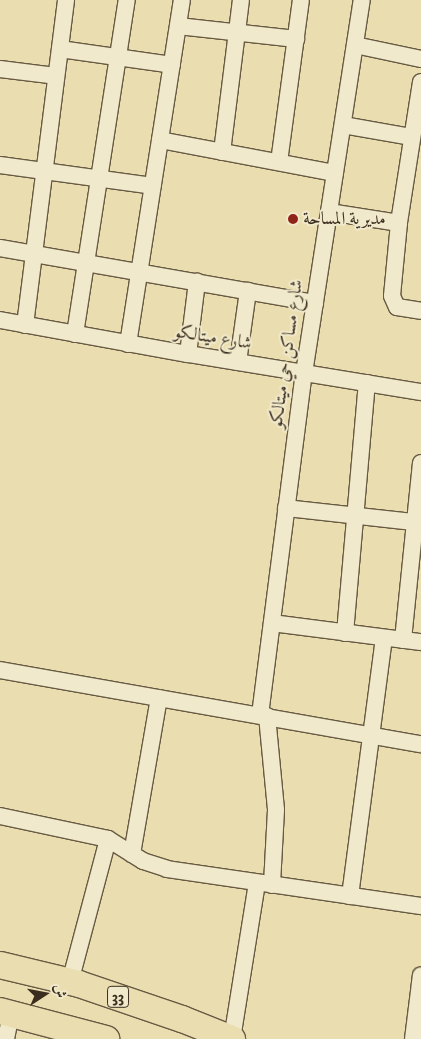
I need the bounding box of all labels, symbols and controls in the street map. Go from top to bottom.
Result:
place label: مديرية المساحة [303,208,386,230]
marker: مديرية المساحة [287,213,299,225]
street label: شارع مساكن حي ميتالكو [266,278,308,430]
street label: شارع ميتالكو [173,321,253,355]
north arrow [20,969,70,1019]
text: ش [50,983,70,1000]
road number: 33 [107,984,129,1010]

